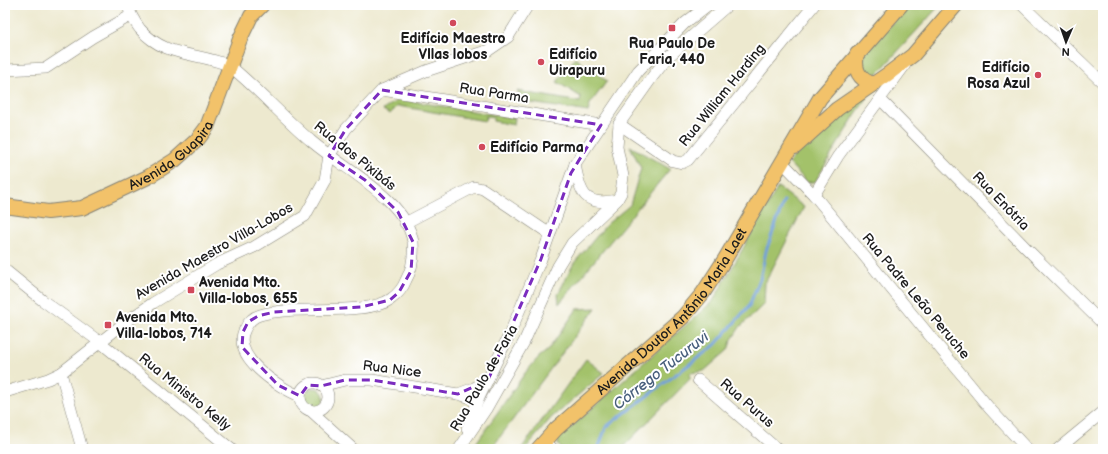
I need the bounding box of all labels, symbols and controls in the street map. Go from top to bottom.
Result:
marker: Edifício Maestro Vllas lobos [448,18,458,28]
north arrow [1046,22,1086,62]
marker: Rua Paulo De Faria, 440 [667,23,677,33]
place label: Edifício Maestro Vllas lobos [401,30,505,63]
place label: Rua Paulo De Faria, 440 [629,35,715,68]
street label: Rua William Harding [675,40,769,150]
text: N [1061,45,1070,58]
place label: Edifício Uirapuru [549,46,605,79]
marker: Edifício Uirapuru [536,57,546,67]
place label: Edifício Rosa Azul [967,59,1030,92]
marker: Edifício Rosa Azul [1033,70,1043,80]
street label: Rua Parma [458,79,530,107]
street label: Rua dos Pixibás [310,118,400,194]
street label: Avenida Guapira [126,119,217,194]
place label: Edifício Parma [490,139,584,156]
marker: Edifício Parma [477,142,487,152]
street label: Rua Enótria [969,168,1033,234]
street label: Avenida Maestro Villa-Lobos [132,199,296,303]
street label: Avenida Doutor Antônio Maria Laet [593,224,750,398]
street label: Rua Padre Leão Peruche [858,230,974,362]
place label: Avenida Mto. Villa-lobos, 655 [198,274,298,307]
marker: Avenida Mto. Villa-lobos, 655 [186,285,196,295]
place label: Avenida Mto. Villa-lobos, 714 [115,309,213,342]
marker: Avenida Mto. Villa-lobos, 714 [103,320,113,330]
street label: Rua Paulo de Faria [447,322,521,434]
water label: Córrego Tucuruvi [609,327,713,414]
street label: Rua Ministro Kelly [136,350,235,435]
street label: Rua Nice [362,357,422,381]
street label: Rua Purus [717,375,777,431]

